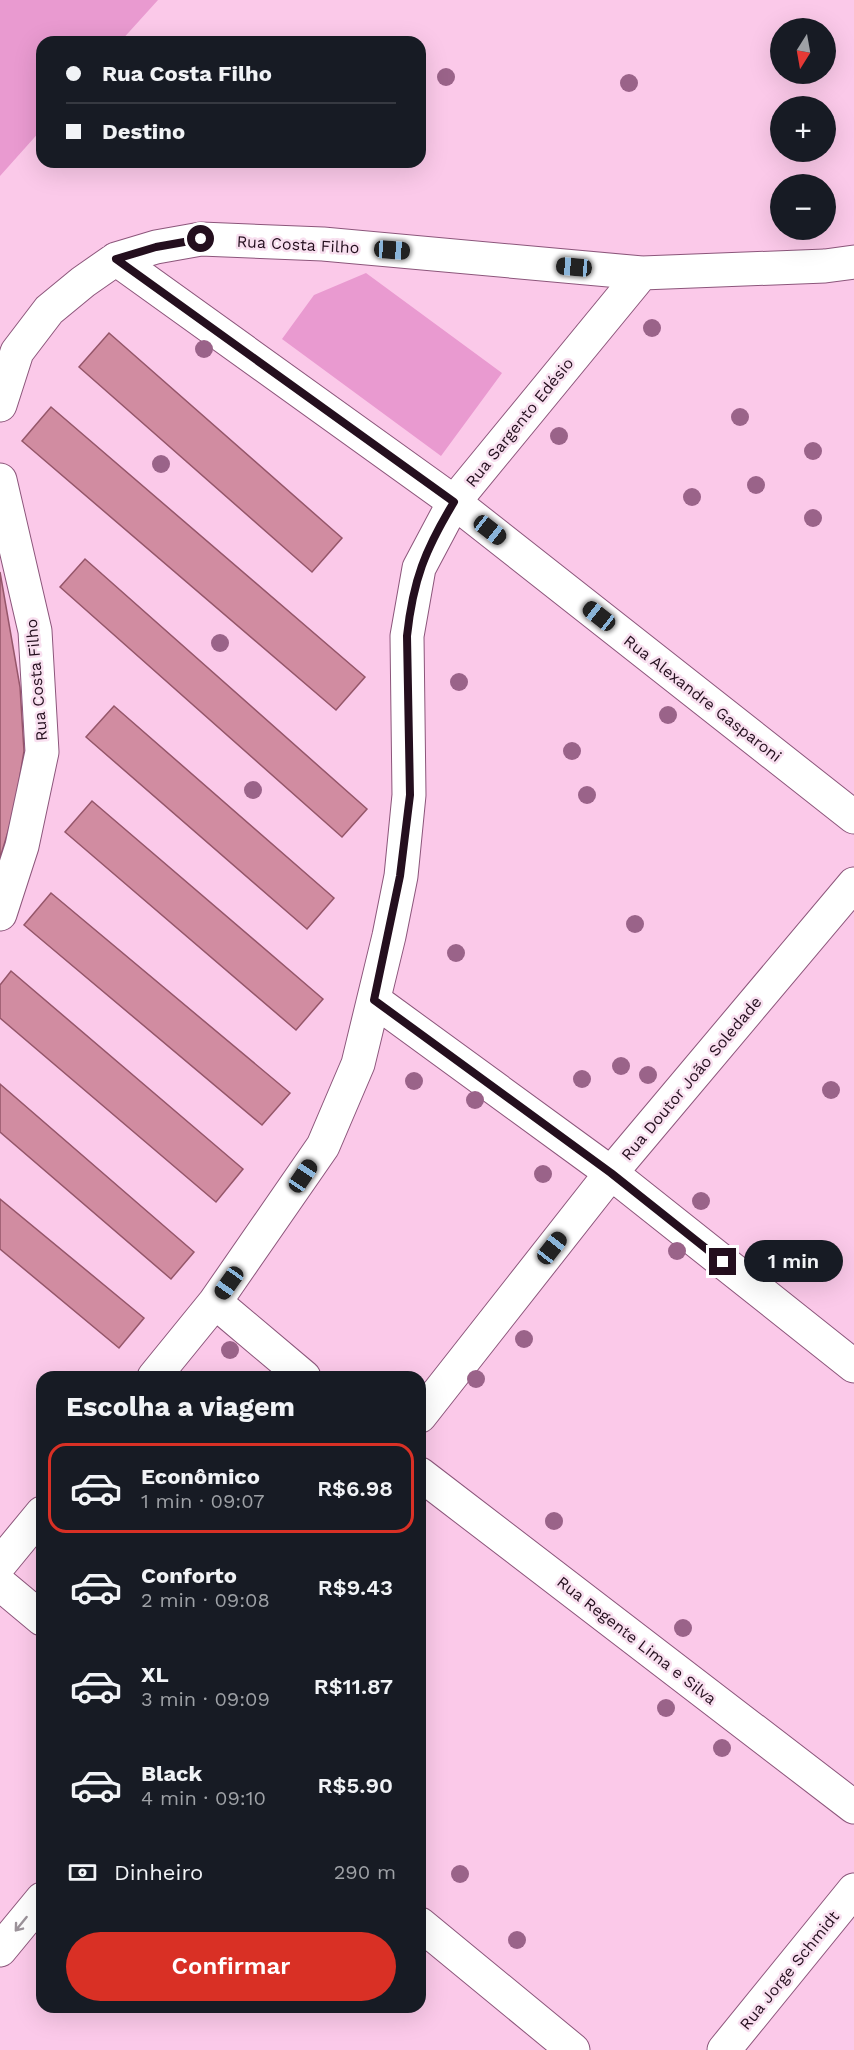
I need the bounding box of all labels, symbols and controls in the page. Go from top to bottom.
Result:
north arrow [770,18,836,84]
map controls [770,18,836,240]
text: Rua Costa Filho [102,61,272,86]
button: + [770,96,836,162]
text: Destino [102,119,185,144]
button: − [770,174,836,240]
route start [187,225,214,252]
street label: Rua Costa Filho [236,232,360,257]
car [373,240,411,260]
car [555,256,593,278]
street label: Rua Sargento Edésio [461,354,577,491]
car [470,512,510,548]
car [579,598,619,634]
street label: Rua Costa Filho [22,618,51,742]
street label: Rua Alexandre Gasparoni [620,631,785,766]
street label: Rua Doutor João Soledade [617,993,766,1164]
car [285,1156,321,1196]
car [534,1228,570,1268]
callout: 1 min [744,1241,843,1283]
route end [709,1248,736,1275]
text: 1 min [768,1249,819,1273]
car [211,1263,247,1303]
text: Escolha a viagem [66,1391,295,1423]
icon: car [69,1461,123,1515]
text: Econômico [141,1464,260,1489]
text: R$6.98 [317,1476,393,1501]
text: 1 min · 09:07 [141,1489,265,1513]
icon: car [69,1560,123,1614]
text: Conforto [141,1563,237,1588]
street label: Rua Regente Lima e Silva [553,1572,720,1709]
text: R$9.43 [318,1575,393,1600]
text: 2 min · 09:08 [141,1588,270,1612]
icon: car [69,1659,123,1713]
text: XL [141,1662,169,1687]
text: R$11.87 [314,1674,393,1699]
text: 3 min · 09:09 [141,1687,270,1711]
icon: car [69,1758,123,1812]
text: Black [141,1761,202,1786]
text: R$5.90 [318,1773,393,1798]
text: 4 min · 09:10 [141,1786,266,1810]
icon: cash [66,1856,99,1889]
text: Dinheiro [114,1860,203,1885]
text: 290 m [334,1860,396,1884]
street label: Rua Jorge Schmidt [736,1907,843,2034]
one-way arrow [14,1916,28,1931]
button: Confirmar [66,1932,396,2001]

